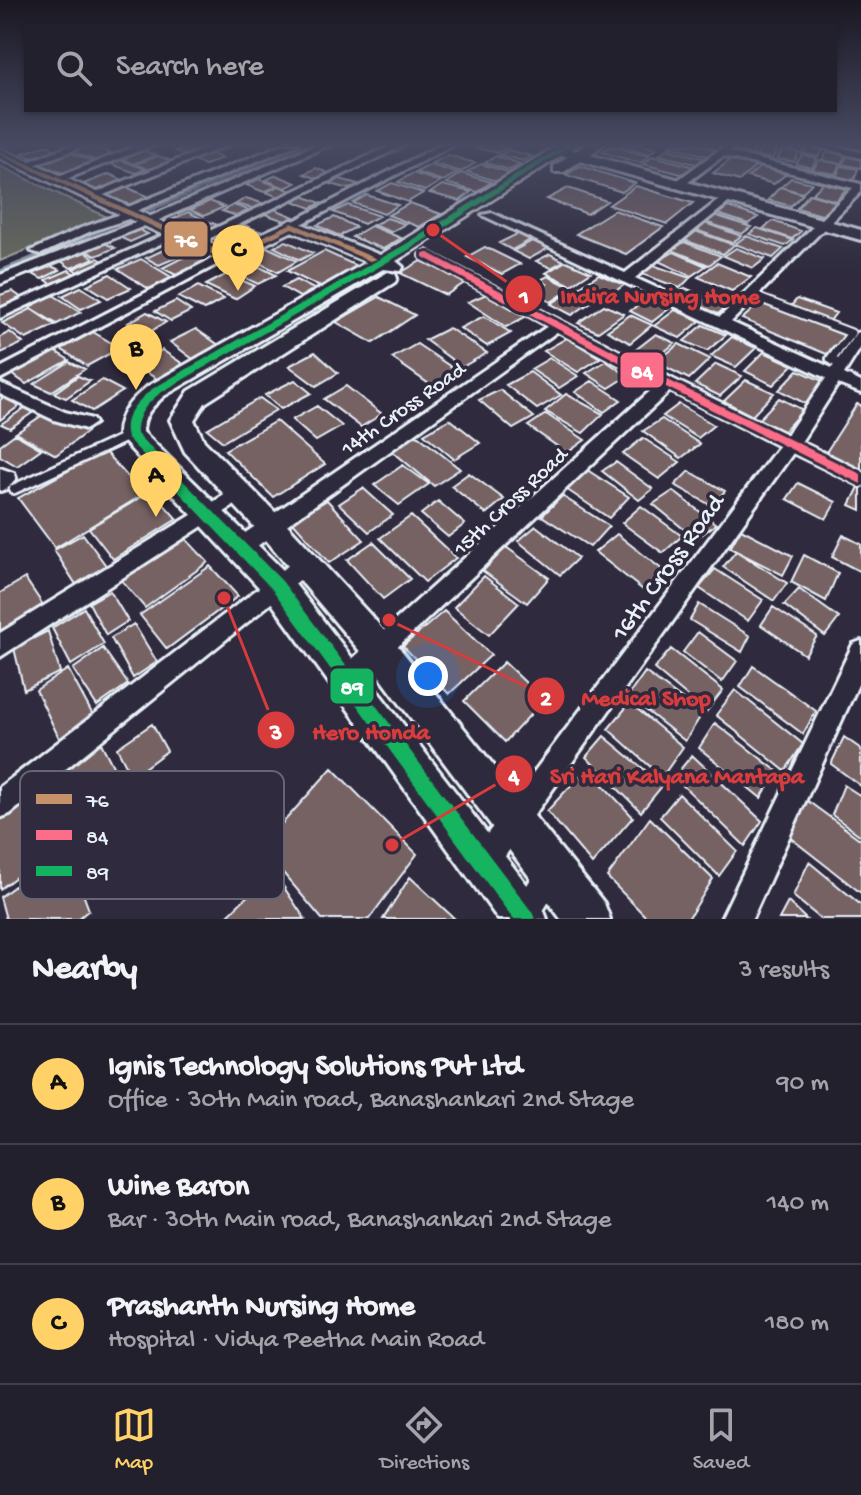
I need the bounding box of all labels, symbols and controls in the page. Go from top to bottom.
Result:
search box [24,24,837,112]
icon: search [52,46,96,90]
text: Search here [116,51,264,86]
line badge: 76 [163,220,209,258]
pin: C [212,225,264,291]
text: 76 [174,230,198,256]
callout: Indira Nursing Home [504,270,776,318]
text: 1 [518,284,529,313]
text: Indira Nursing Home [560,284,761,313]
pin: B [110,324,162,390]
line badge: 84 [619,351,665,389]
street label: 14th Cross Road [336,357,473,463]
text: 84 [631,361,654,387]
street label: 15th Cross Road [448,442,576,563]
pin: A [130,451,182,517]
street label: 16th Cross Road [606,488,734,649]
your location [408,656,448,696]
line badge: 89 [329,667,375,705]
callout: Medical Shop [526,672,727,720]
text: 89 [340,677,364,703]
text: 2 [540,686,552,715]
text: Medical Shop [581,686,711,715]
callout: Hero Honda [256,706,446,754]
text: 3 [269,720,282,749]
text: Hero Honda [312,720,432,749]
callout: Sri Hari Kalyana Mantapa [494,750,820,798]
text: 4 [507,764,520,793]
text: Sri Hari Kalyana Mantapa [550,764,806,793]
legend [20,771,284,899]
text: 76 [85,790,109,816]
text: 84 [86,826,109,852]
text: 89 [86,862,109,888]
text: Nearby [32,951,137,991]
text: 3 results [739,956,829,987]
text: Ignis Technology Solutions Pvt Ltd [108,1051,522,1086]
text: A [50,1069,66,1100]
text: 90 m [777,1069,829,1100]
text: Office · 30th Main road, Banashankari 2nd Stage [108,1086,634,1117]
text: Wine Baron [108,1171,249,1206]
text: B [51,1189,65,1220]
text: 140 m [767,1189,829,1220]
text: Bar · 30th Main road, Banashankari 2nd Stage [108,1206,611,1237]
text: Prashanth Nursing Home [108,1291,415,1326]
text: C [51,1309,65,1340]
text: 180 m [765,1309,829,1340]
text: Hospital · Vidya Peetha Main Road [108,1326,484,1357]
tab: Map [112,1403,156,1477]
tab: Directions [380,1403,469,1477]
tab: Saved [693,1403,749,1477]

